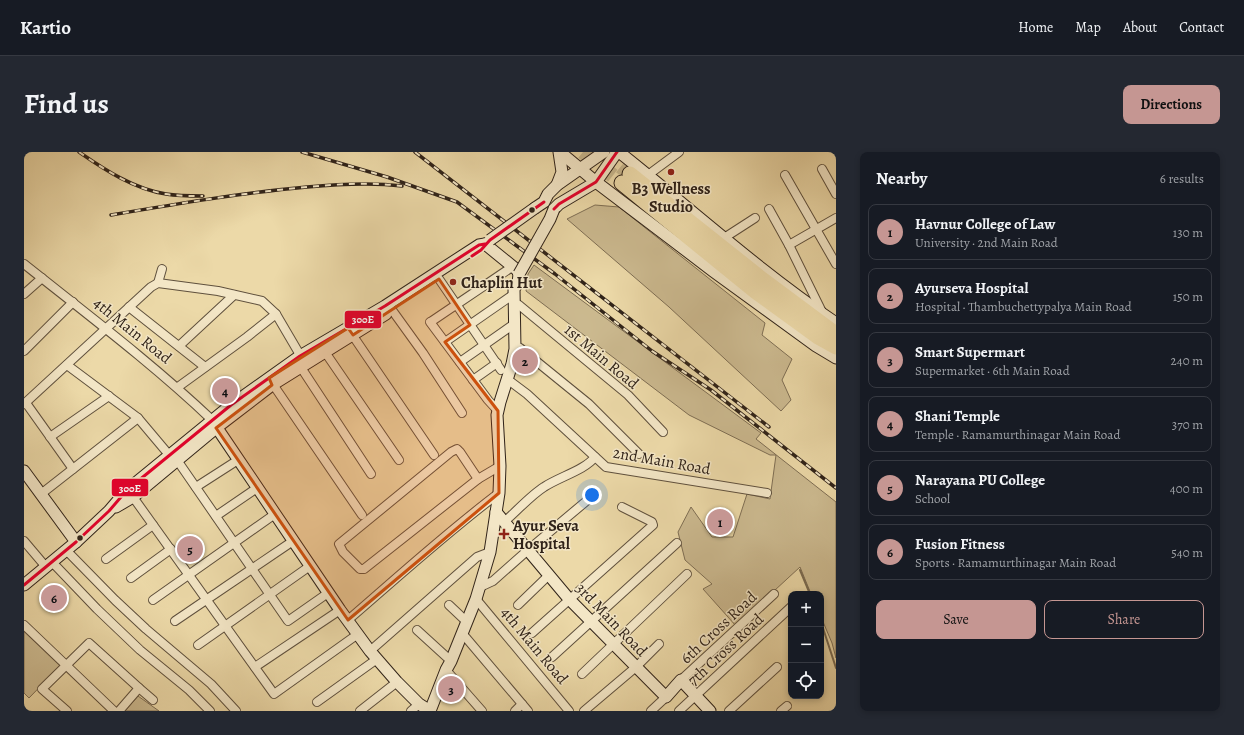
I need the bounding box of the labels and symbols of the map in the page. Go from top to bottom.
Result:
marker: B3 Wellness Studio [666,167,676,177]
place label: B3 Wellness Studio [631,178,711,218]
unlabelled marker [527,205,537,215]
place label: Chaplin Hut [461,272,543,294]
marker: Chaplin Hut [448,277,458,287]
street label: 4th Main Road [89,292,176,369]
line badge: 300E [344,310,382,329]
text: 300E [352,312,375,327]
street label: 1st Main Road [559,319,644,395]
pin: 2 [512,346,538,376]
pin: 4 [212,376,238,406]
street label: 2nd Main Road [611,442,713,480]
line badge: 300E [111,478,149,497]
text: 300E [119,481,142,496]
your location [582,485,602,505]
pin: 1 [707,507,733,537]
place label: Ayur Seva Hospital [512,515,579,555]
marker: Ayur Seva Hospital [498,528,510,540]
unlabelled marker [75,533,85,543]
pin: 5 [177,534,203,564]
street label: 3rd Main Road [570,578,652,662]
pin: 6 [41,583,67,613]
street label: 6th Cross Road [676,586,762,669]
street label: 4th Main Road [495,602,573,689]
street label: 7th Cross Road [683,608,769,691]
pin: 3 [438,674,464,704]

